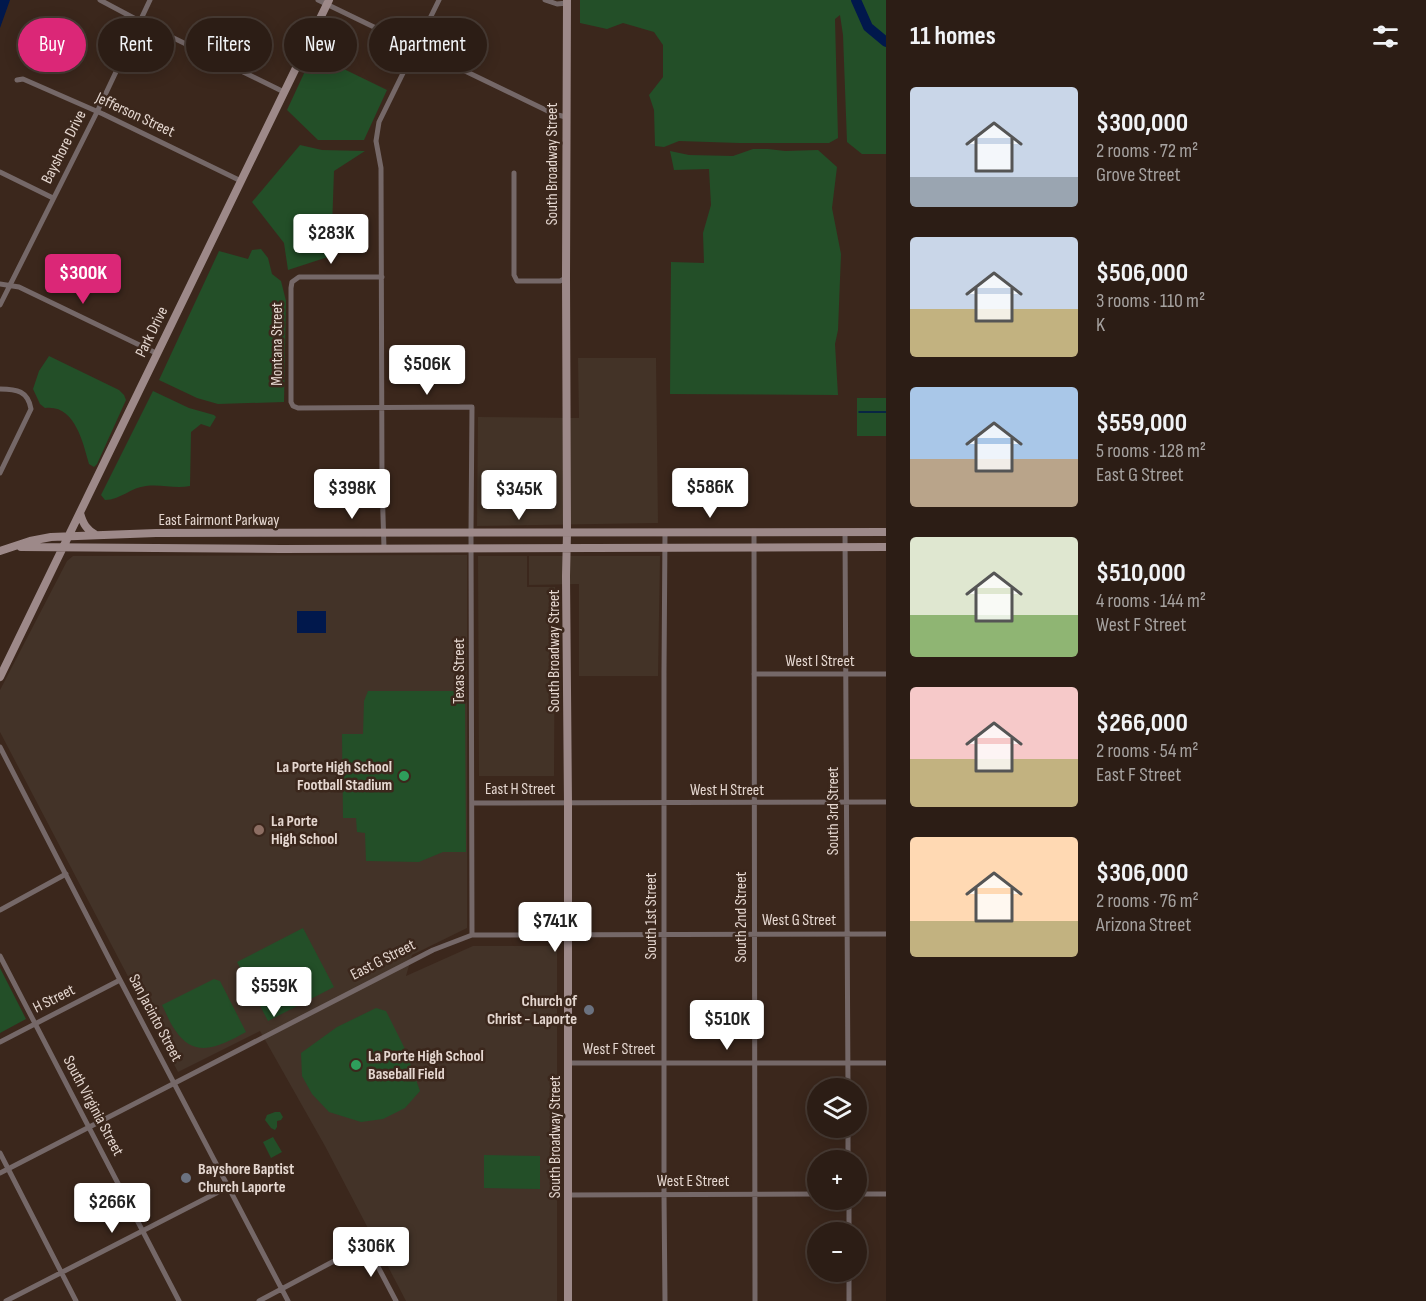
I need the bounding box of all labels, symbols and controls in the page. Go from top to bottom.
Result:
chip: Buy [18,18,86,72]
chip: Rent [98,18,174,72]
chip: Filters [186,18,272,72]
chip: New [284,18,357,72]
chip: Apartment [369,18,487,72]
icon: filters [1369,20,1402,53]
text: 11 homes [910,21,996,52]
street label: Jefferson Street [92,88,178,142]
street label: South Broadway Street [543,103,562,225]
street label: Bayshore Drive [37,107,91,187]
text: $300,000 [1096,108,1188,139]
icon: home [958,111,1030,183]
text: 2 rooms · 72 m² [1096,139,1198,163]
text: Grove Street [1096,163,1181,187]
pin: $283K [289,214,373,265]
text: $283K [307,221,355,245]
pin: $300K [41,254,125,305]
text: $506,000 [1096,258,1188,289]
text: $300K [59,261,107,285]
icon: home [958,261,1030,333]
text: 3 rooms · 110 m² [1096,289,1205,313]
street label: Montana Street [268,302,287,386]
street label: Park Drive [132,304,172,360]
text: K [1096,313,1105,337]
pin: $506K [385,345,469,396]
text: $506K [403,352,451,376]
text: $559,000 [1096,408,1187,439]
icon: home [958,411,1030,483]
text: 5 rooms · 128 m² [1096,439,1206,463]
text: East G Street [1096,463,1184,487]
pin: $586K [668,468,752,519]
pin: $398K [310,469,394,520]
pin: $345K [477,470,561,521]
text: $586K [686,475,734,499]
text: $398K [328,476,376,500]
text: $345K [495,477,543,501]
street label: East Fairmont Parkway [159,511,279,530]
text: $510,000 [1096,558,1186,589]
icon: home [958,561,1030,633]
text: 4 rooms · 144 m² [1096,589,1206,613]
street label: South Broadway Street [545,590,564,712]
text: West F Street [1096,613,1186,637]
street label: Texas Street [450,638,469,704]
street label: West I Street [785,652,855,671]
text: $266,000 [1096,708,1188,739]
icon: home [958,711,1030,783]
text: 2 rooms · 54 m² [1096,739,1198,763]
place label: La Porte High School Football Stadium [276,758,392,795]
text: East F Street [1096,763,1181,787]
street label: South 3rd Street [824,767,843,855]
marker: La Porte High School Football Stadium [397,769,411,783]
street label: East H Street [485,780,555,799]
street label: West H Street [690,781,764,800]
place label: La Porte High School [271,812,337,849]
marker: La Porte High School [252,823,266,837]
text: $306,000 [1096,858,1188,889]
icon: home [958,861,1030,933]
street label: South 2nd Street [732,871,751,962]
street label: South 1st Street [642,872,661,959]
text: 2 rooms · 76 m² [1096,889,1199,913]
pin: $741K [513,902,597,953]
text: $741K [532,909,578,933]
street label: West G Street [762,911,836,930]
text: Arizona Street [1096,913,1191,937]
street label: East G Street [347,936,419,984]
pin: $559K [232,967,316,1018]
street label: San Jacinto Street [124,971,186,1065]
text: $559K [250,974,298,998]
street label: H Street [30,980,78,1018]
place label: Church of Christ - Laporte [487,992,578,1029]
pin: $510K [685,1000,769,1051]
marker: Church of Christ - Laporte [582,1003,596,1017]
text: $510K [704,1007,750,1031]
street label: West F Street [583,1040,655,1059]
place label: La Porte High School Baseball Field [368,1047,484,1084]
street label: South Virginia Street [59,1053,127,1159]
marker: La Porte High School Baseball Field [349,1058,363,1072]
street label: South Broadway Street [546,1076,565,1198]
map controls [807,1078,867,1282]
button: layers [807,1078,867,1138]
button: + [807,1150,867,1210]
place label: Bayshore Baptist Church Laporte [198,1160,294,1197]
marker: Bayshore Baptist Church Laporte [179,1171,193,1185]
street label: West E Street [657,1172,729,1191]
pin: $266K [70,1183,154,1234]
text: $266K [88,1190,136,1214]
button: − [807,1222,867,1282]
pin: $306K [329,1227,413,1278]
text: $306K [347,1234,395,1258]

